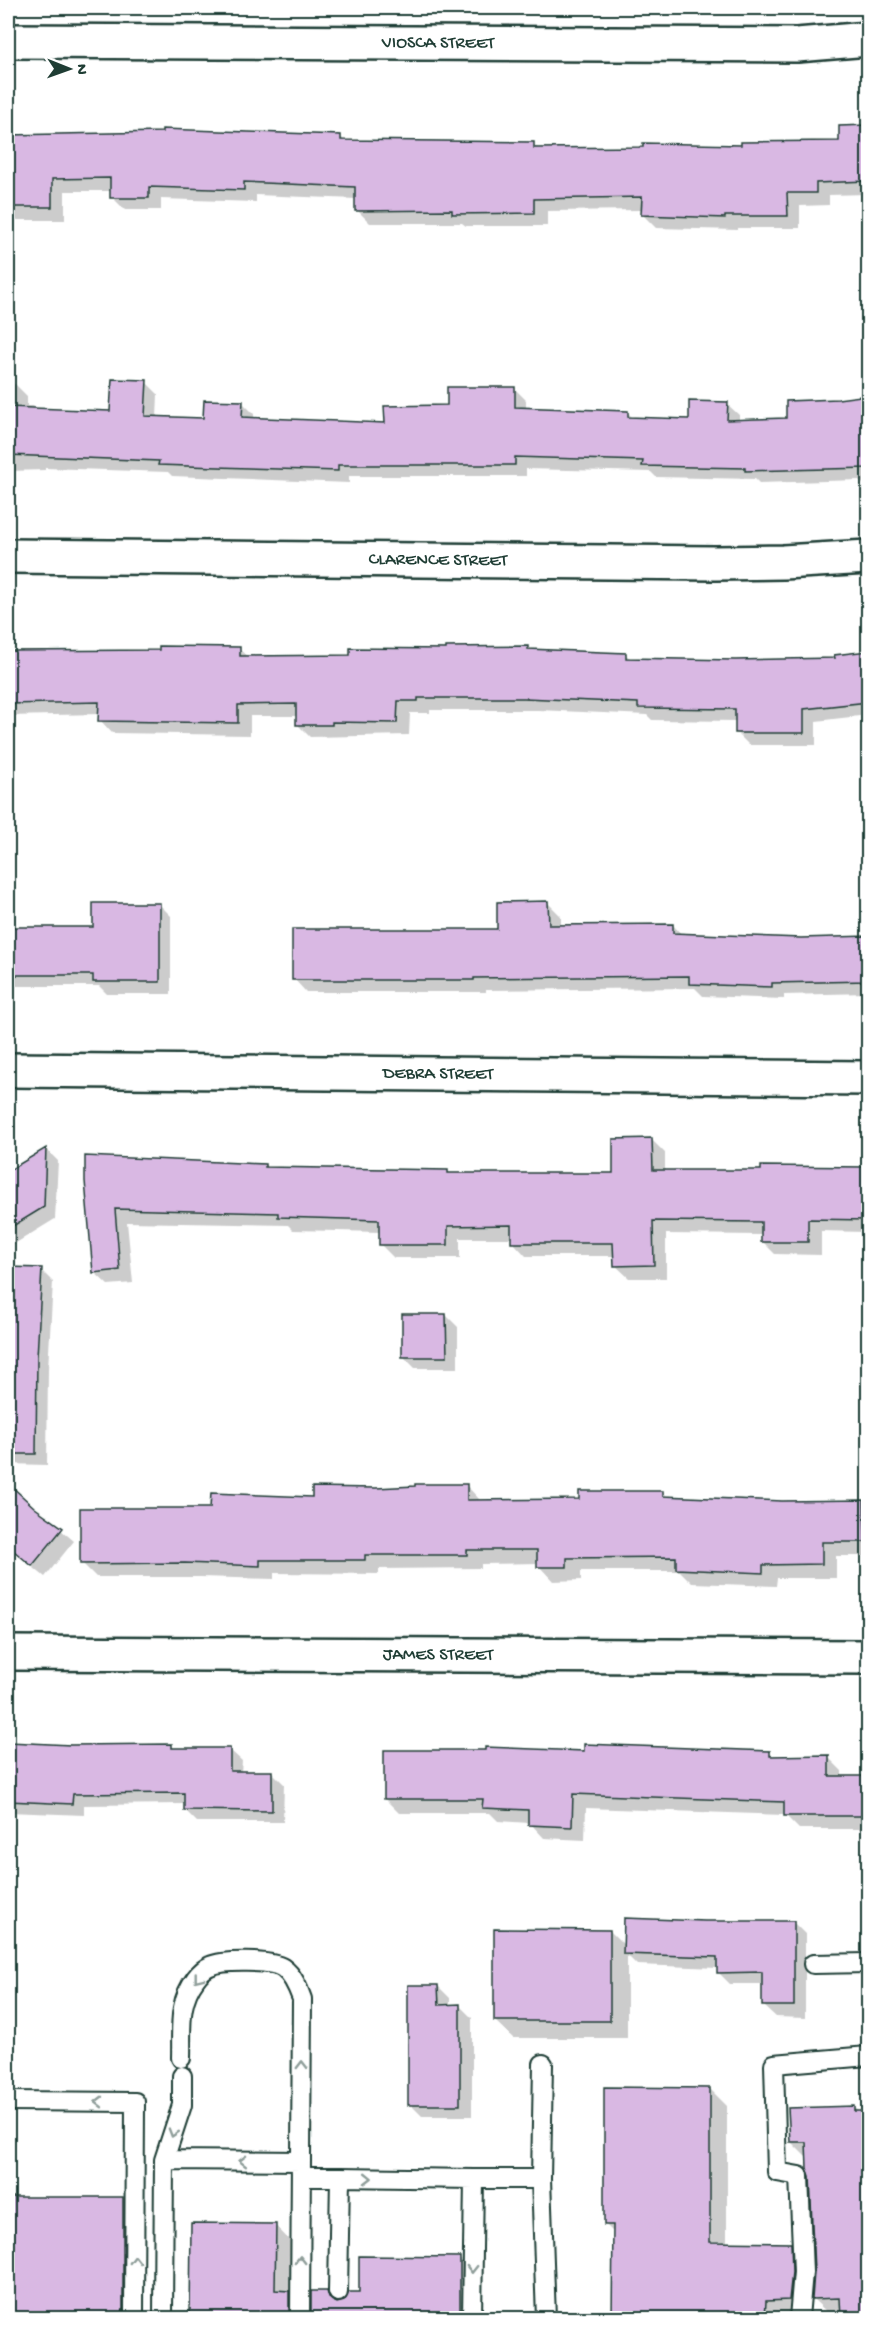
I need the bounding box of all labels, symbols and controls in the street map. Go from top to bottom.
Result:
street label: VIOSCA STREET [381,32,495,54]
north arrow [39,39,99,99]
text: N [71,64,90,75]
street label: CLARENCE STREET [368,549,509,571]
street label: DEBRA STREET [382,1063,494,1085]
street label: JAMES STREET [383,1644,494,1666]
one-way arrow [194,1971,205,1982]
one-way arrow [296,2061,308,2070]
one-way arrow [94,2096,103,2108]
one-way arrow [168,2127,180,2138]
one-way arrow [238,2154,247,2167]
one-way arrow [364,2172,373,2184]
one-way arrow [129,2256,141,2265]
one-way arrow [294,2256,306,2265]
one-way arrow [466,2264,479,2273]

